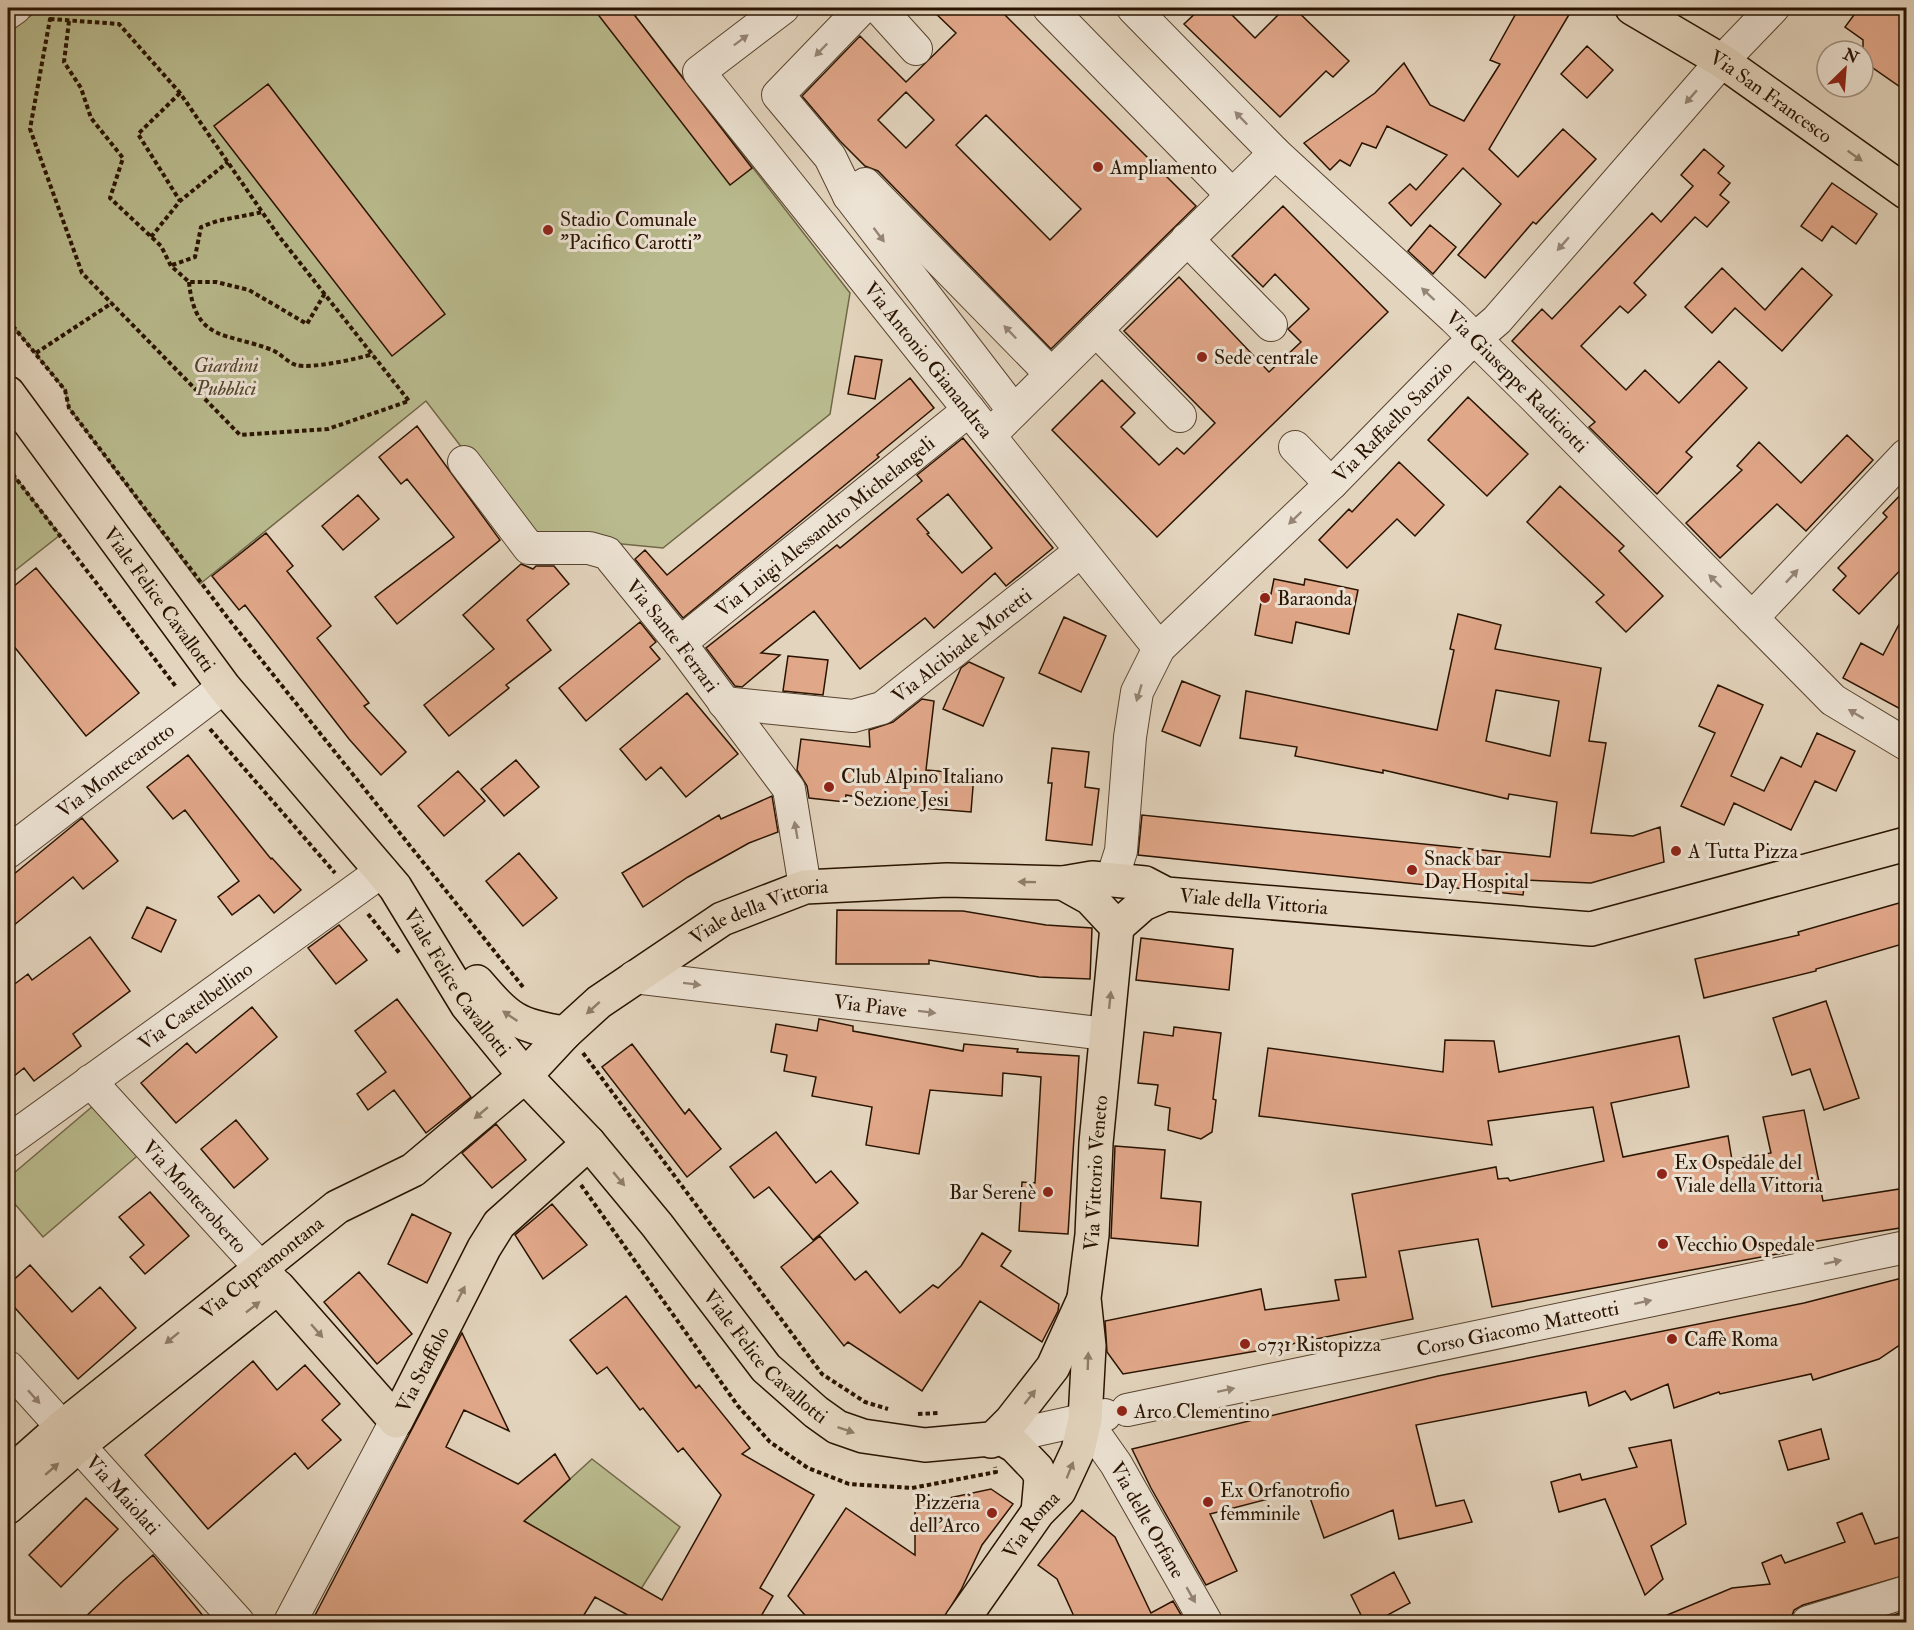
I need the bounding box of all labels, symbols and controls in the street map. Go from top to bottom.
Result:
one-way arrow [734,34,749,46]
north arrow [1815,39,1875,99]
one-way arrow [815,42,829,56]
street label: Via San Francesco [1705,44,1838,148]
text: N [1839,44,1862,69]
one-way arrow [1685,89,1698,104]
one-way arrow [1234,111,1248,125]
one-way arrow [1847,150,1863,162]
place label: Ampliamento [1109,155,1217,181]
marker: Ampliamento [1091,160,1105,174]
place label: Stadio Comunale "Pacifico Carotti" [560,207,702,255]
marker: Stadio Comunale "Pacifico Carotti" [541,223,555,237]
one-way arrow [873,227,885,243]
one-way arrow [1557,236,1570,251]
street label: Via Antonio Gianandrea [859,277,999,444]
one-way arrow [1422,288,1436,302]
street label: Via Giuseppe Radiciotti [1441,305,1594,458]
one-way arrow [1003,325,1017,340]
place label: Sede centrale [1214,345,1318,370]
marker: Sede centrale [1195,350,1209,364]
park label: Giardini Pubblici [193,353,259,401]
street label: Via Raffaello Sanzio [1327,355,1458,487]
street label: Via Luigi Alessandro Michelangeli [710,430,940,622]
one-way arrow [1287,511,1302,525]
street label: Viale Felice Cavallotti [98,522,221,677]
one-way arrow [1785,569,1798,584]
street label: Via Sante Ferrari [621,574,725,697]
one-way arrow [1708,574,1722,588]
street label: Via Alcibiade Moretti [886,582,1037,708]
place label: Baraonda [1277,586,1353,611]
marker: Baraonda [1258,591,1272,605]
one-way arrow [1134,684,1143,702]
one-way arrow [1847,709,1864,719]
street label: Via Montecarotto [52,717,179,823]
place label: Club Alpino Italiano - Sezione Jesi [841,764,1003,812]
marker: Club Alpino Italiano - Sezione Jesi [822,780,836,794]
one-way arrow [791,820,800,839]
place label: A Tutta Pizza [1687,839,1799,864]
marker: A Tutta Pizza [1669,844,1683,858]
place label: Snack bar Day Hospital [1424,846,1529,895]
marker: Snack bar Day Hospital [1405,863,1419,877]
street label: Viale della Vittoria [684,873,830,950]
one-way arrow [1017,877,1036,887]
street label: Viale della Vittoria [1179,883,1330,920]
street label: Viale Felice Cavallotti [398,904,516,1062]
street label: Via Castelbellino [133,956,257,1055]
one-way arrow [682,980,701,989]
street label: Via Piave [832,989,908,1022]
one-way arrow [1105,990,1115,1009]
one-way arrow [585,1001,600,1015]
one-way arrow [918,1008,937,1017]
one-way arrow [502,1011,518,1022]
street label: Via Vittorio Veneto [1078,1094,1113,1252]
one-way arrow [473,1107,489,1120]
street label: Via Monteroberto [137,1135,253,1258]
place label: Ex Ospedale del Viale della Vittoria [1674,1150,1824,1198]
marker: Ex Ospedale del Viale della Vittoria [1655,1167,1669,1181]
one-way arrow [612,1171,625,1187]
place label: Bar Serenè [949,1180,1036,1205]
marker: Bar Serenè [1041,1185,1055,1199]
street label: Via Cupramontana [195,1210,329,1324]
place label: Vecchio Ospedale [1675,1232,1815,1258]
marker: Vecchio Ospedale [1656,1237,1670,1251]
one-way arrow [1824,1257,1843,1266]
street label: Viale Felice Cavallotti [698,1284,833,1429]
one-way arrow [456,1286,465,1303]
street label: Corso Giacomo Matteotti [1414,1295,1621,1362]
one-way arrow [1633,1297,1652,1307]
one-way arrow [245,1302,260,1314]
street label: Via Staffolo [390,1322,455,1416]
one-way arrow [310,1323,323,1338]
place label: Caffè Roma [1684,1327,1779,1352]
one-way arrow [164,1332,180,1345]
place label: 0731 Ristopizza [1257,1332,1382,1358]
marker: Caffè Roma [1665,1332,1679,1346]
marker: 0731 Ristopizza [1238,1337,1252,1351]
one-way arrow [1084,1352,1093,1371]
one-way arrow [1216,1385,1235,1394]
one-way arrow [1023,1389,1036,1405]
one-way arrow [27,1390,41,1405]
place label: Arco Clementino [1133,1399,1270,1424]
marker: Arco Clementino [1115,1404,1129,1418]
one-way arrow [837,1426,855,1435]
street label: Via Maiolati [81,1449,166,1540]
street label: Via delle Orfane [1105,1457,1191,1582]
one-way arrow [1065,1461,1075,1479]
one-way arrow [44,1463,59,1476]
place label: Ex Orfanotrofio femminile [1220,1478,1350,1526]
street label: Via Roma [997,1485,1065,1563]
place label: Pizzeria dell'Arco [909,1490,981,1538]
marker: Ex Orfanotrofio femminile [1201,1495,1215,1509]
marker: Pizzeria dell'Arco [985,1506,999,1520]
one-way arrow [1186,1587,1196,1604]

